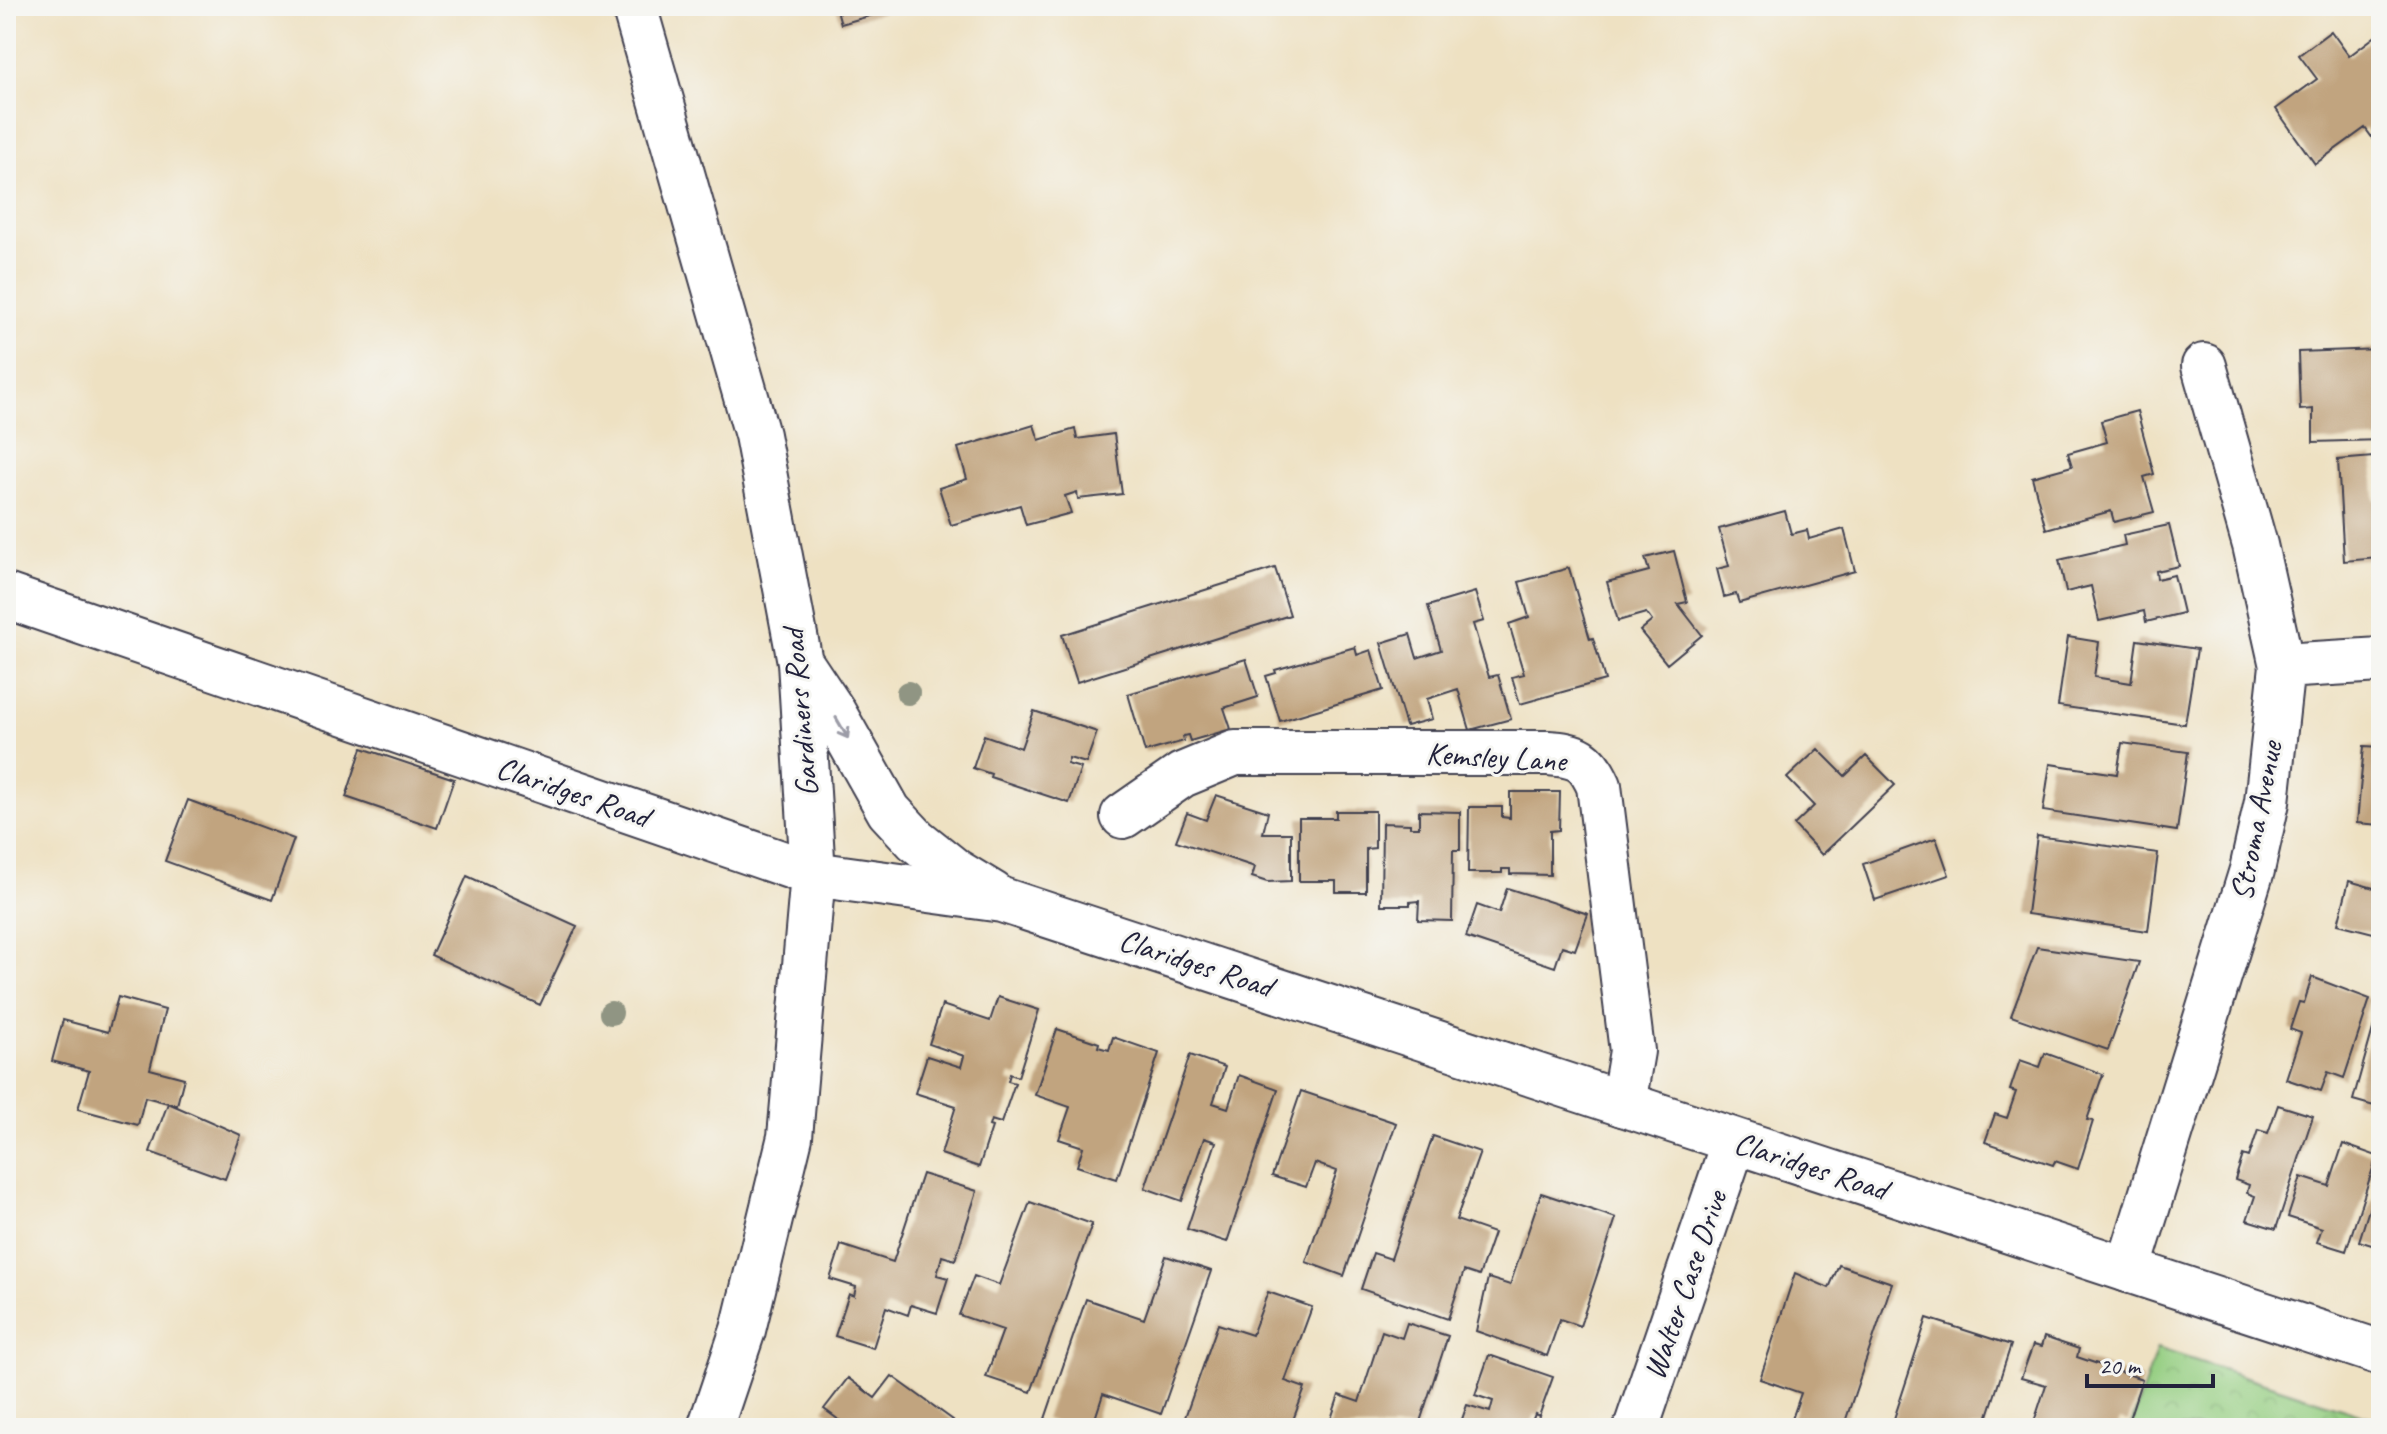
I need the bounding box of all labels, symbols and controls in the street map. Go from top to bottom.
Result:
street label: Gardiners Road [772,623,828,799]
one-way arrow [834,716,850,739]
street label: Kemsley Lane [1425,733,1570,781]
street label: Stroma Avenue [2220,735,2292,904]
street label: Claridges Road [491,747,659,839]
street label: Claridges Road [1114,919,1282,1008]
street label: Claridges Road [1729,1122,1897,1211]
street label: Walter Case Drive [1634,1183,1737,1385]
scale bar [2087,1338,2213,1388]
text: 20 m [2099,1351,2142,1381]

